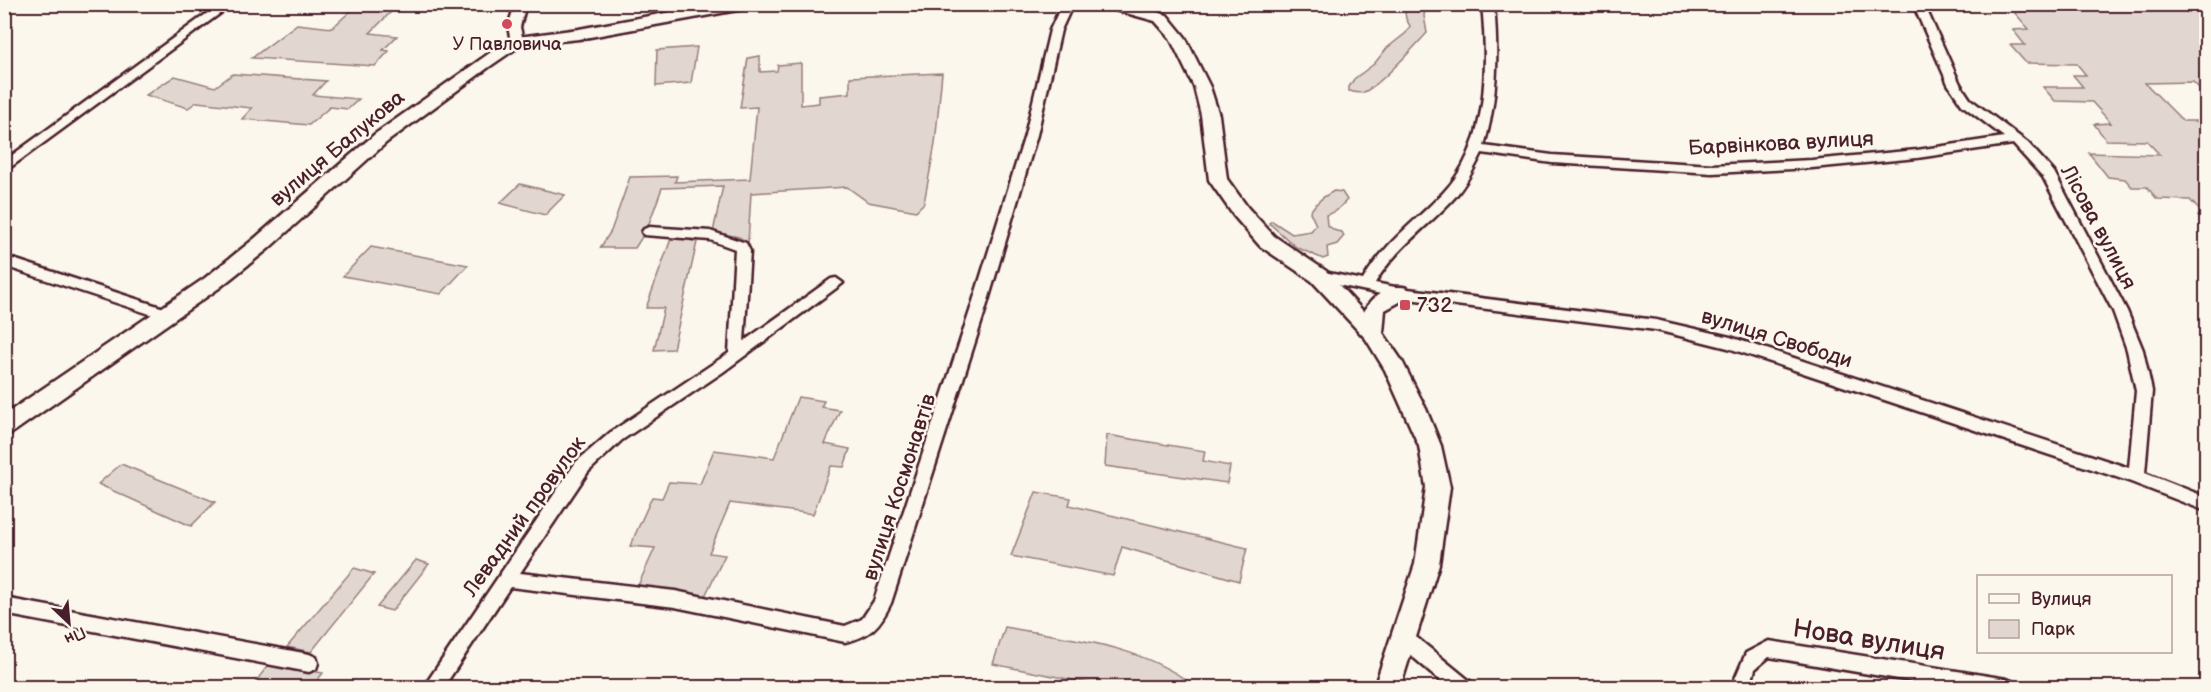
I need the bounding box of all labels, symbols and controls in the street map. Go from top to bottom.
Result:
marker: У Павловича [500,17,514,31]
place label: У Павловича [452,34,562,55]
street label: вулиця Балукова [265,85,410,212]
street label: Барвінкова вулиця [1687,126,1875,161]
street label: Лісова вулиця [2055,160,2142,294]
place label: 732 [1417,293,1453,318]
marker: 732 [1398,298,1412,312]
street label: вулиця Свободи [1698,304,1855,373]
street label: вулиця Космонавтів [857,391,941,584]
street label: Левадний провулок [457,431,591,602]
legend [1977,575,2172,653]
text: Вулиця [2031,589,2092,610]
north arrow [39,593,99,653]
street label: Нова вулиця [1791,613,1947,668]
text: Парк [2031,619,2075,640]
text: Пн [61,622,89,648]

